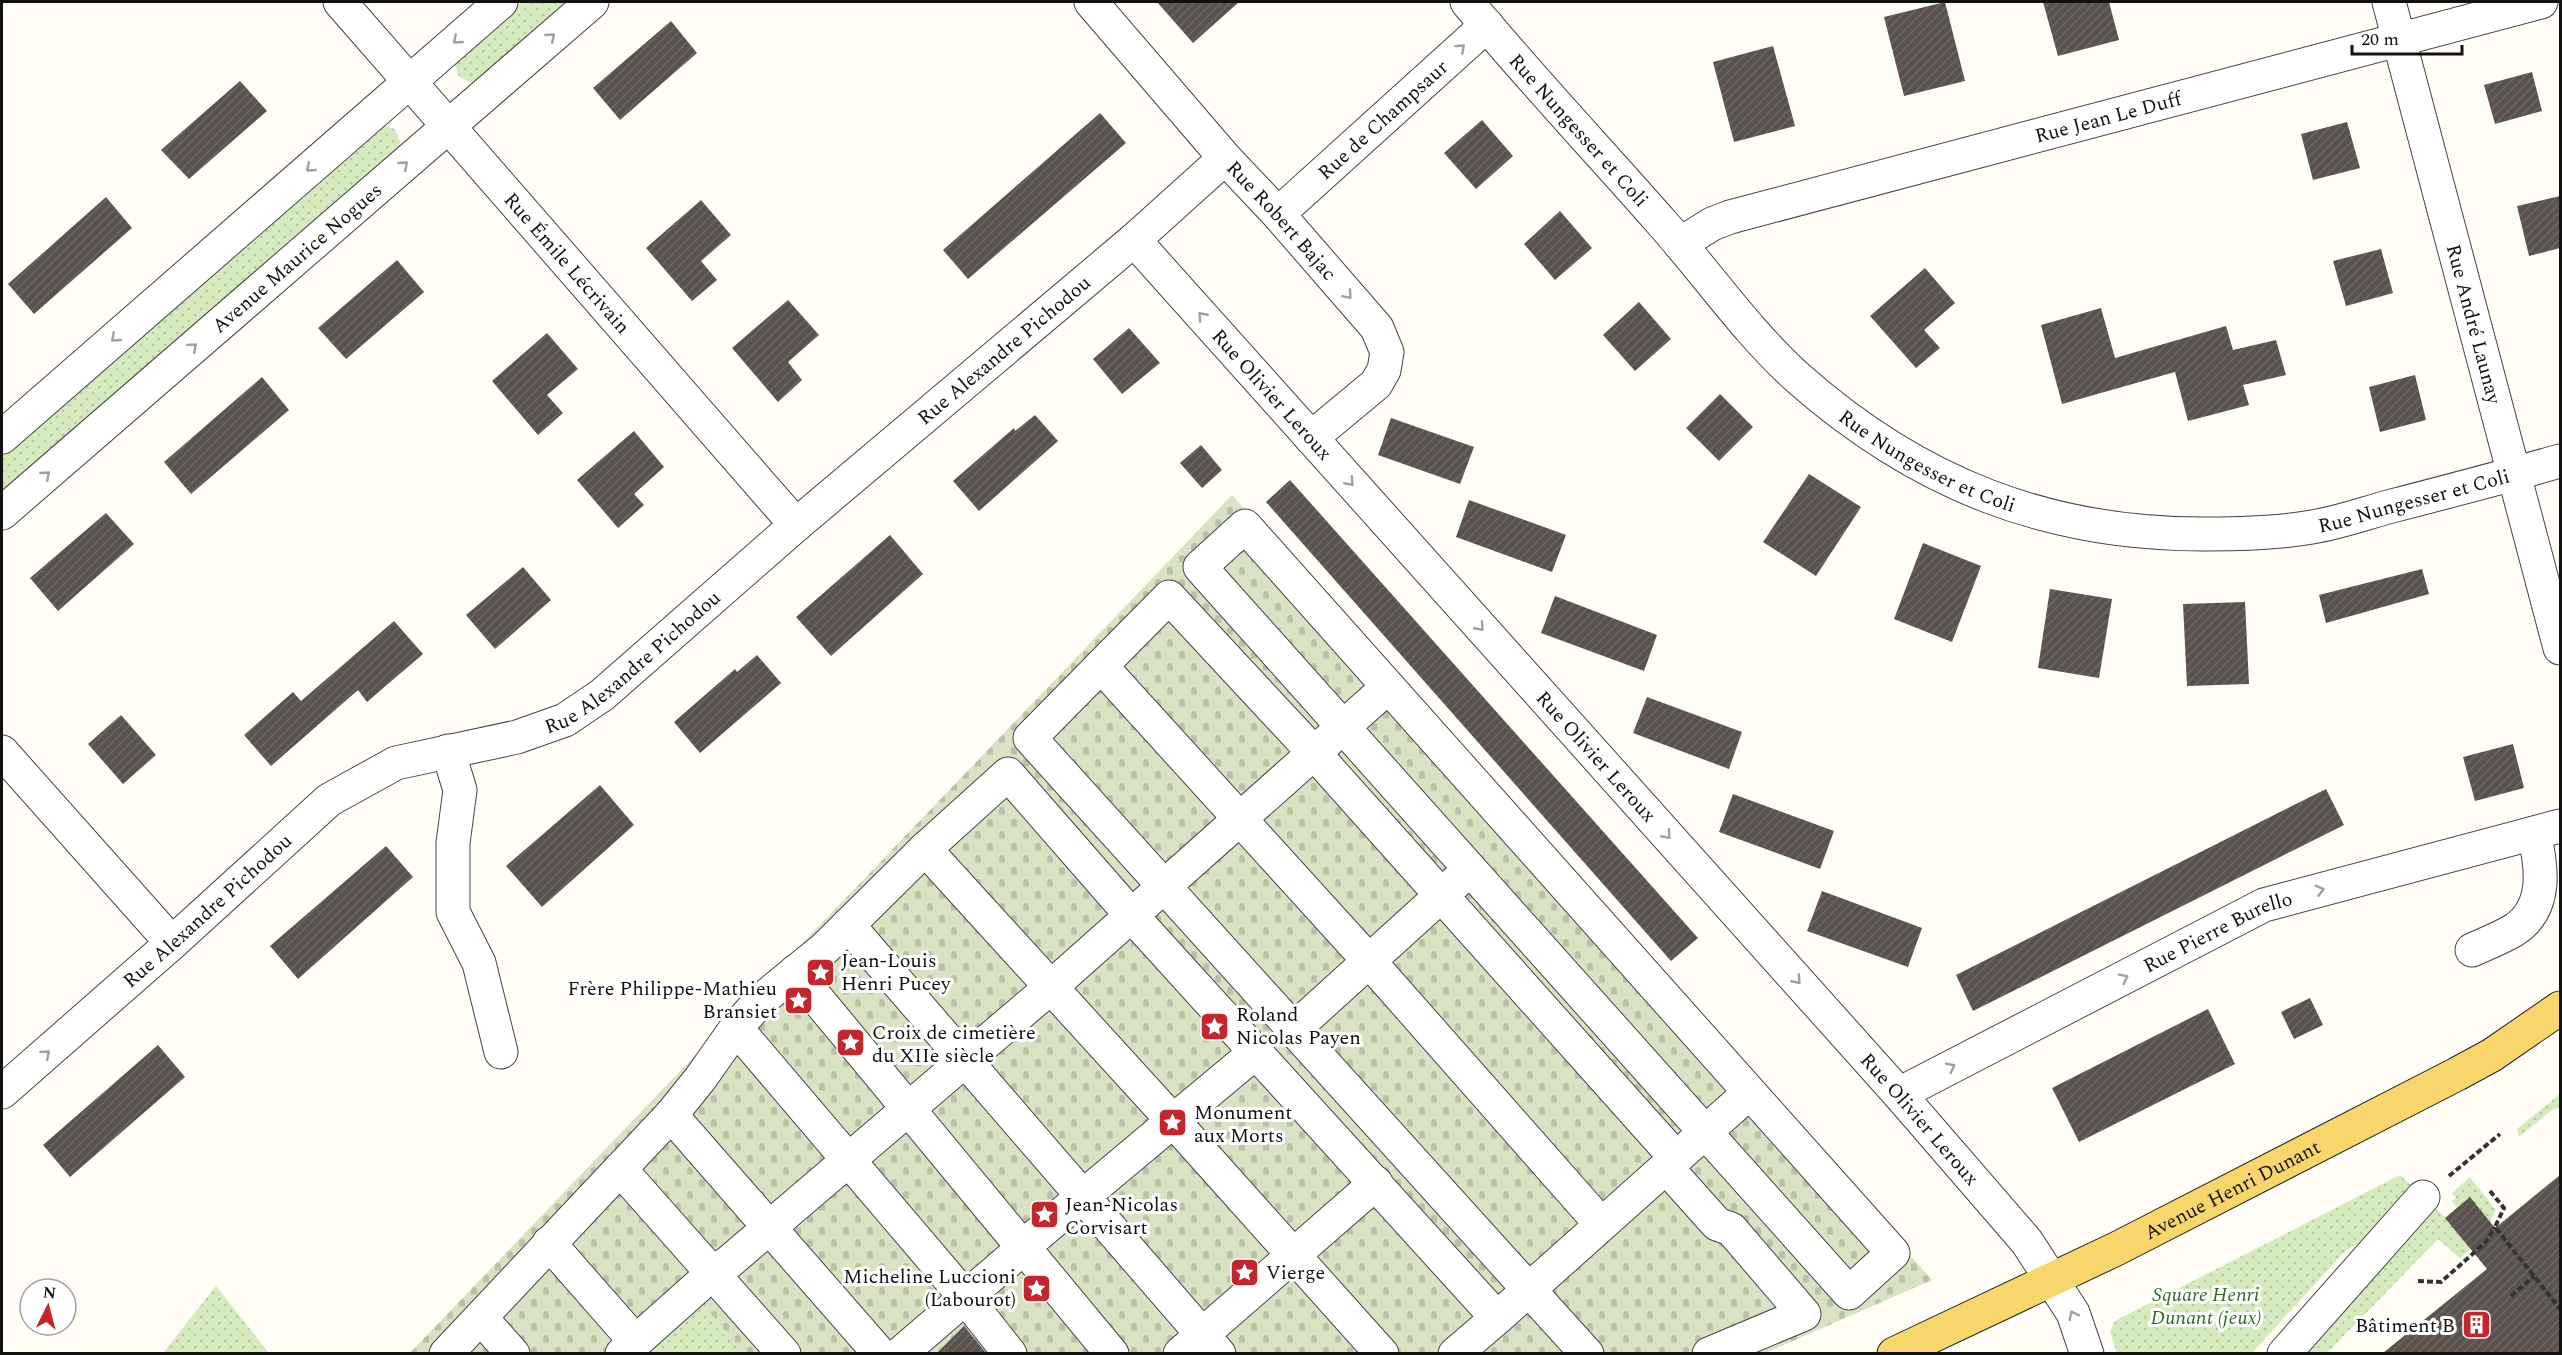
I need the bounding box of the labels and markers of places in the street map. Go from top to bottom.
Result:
place label: Jean-Louis Henri Pucey [841,946,952,999]
place icon: Jean-Louis Henri Pucey [804,956,836,988]
place label: Frère Philippe-Mathieu Bransiet [567,974,777,1027]
place icon: Frère Philippe-Mathieu Bransiet [782,984,814,1016]
place label: Roland Nicolas Payen [1236,1000,1361,1053]
place icon: Roland Nicolas Payen [1199,1010,1231,1042]
place label: Croix de cimetière du XIIe siècle [872,1018,1036,1071]
place icon: Croix de cimetière du XIIe siècle [835,1027,867,1059]
place label: Monument aux Morts [1194,1098,1292,1151]
place icon: Monument aux Morts [1157,1107,1189,1139]
place label: Jean-Nicolas Corvisart [1065,1190,1178,1243]
place icon: Jean-Nicolas Corvisart [1028,1199,1060,1231]
place icon: Vierge [1229,1256,1261,1288]
place label: Vierge [1266,1258,1325,1288]
place label: Micheline Luccioni (Labourot) [843,1262,1016,1315]
place icon: Micheline Luccioni (Labourot) [1021,1272,1053,1304]
building icon: Bâtiment B [2460,1309,2492,1341]
place label: Bâtiment B [2355,1311,2455,1341]

